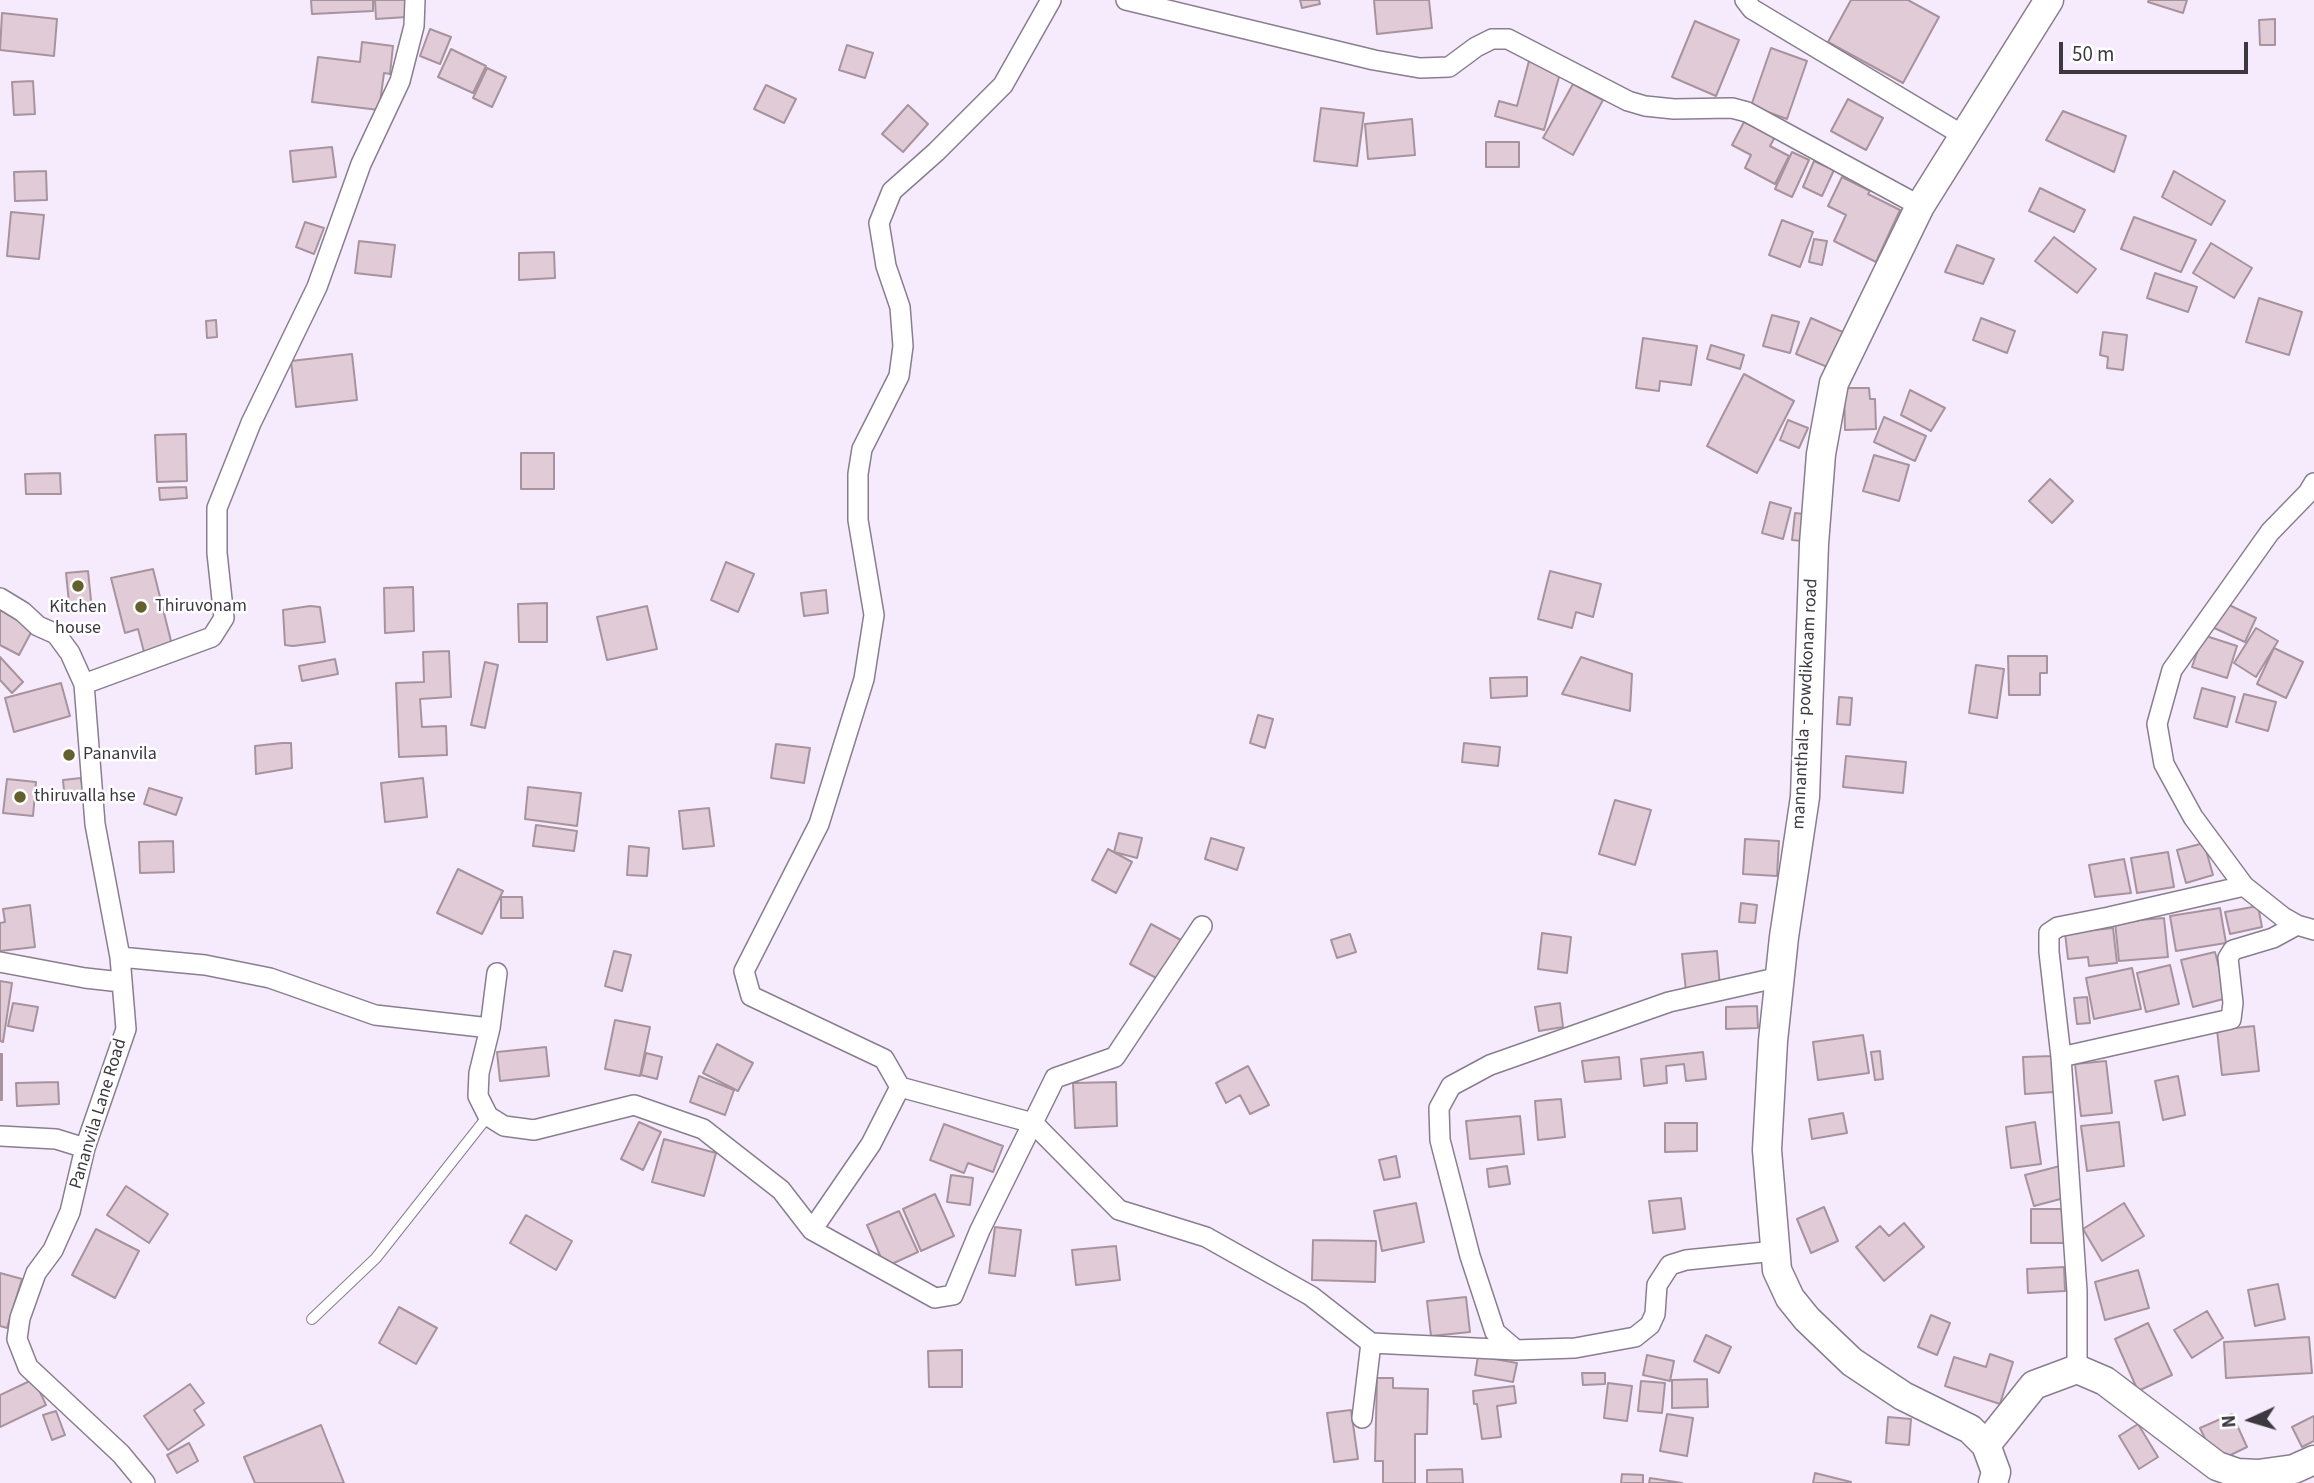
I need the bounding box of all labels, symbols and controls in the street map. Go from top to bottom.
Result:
scale bar [2062,28,2251,72]
text: 50 m [2072,39,2114,69]
marker: Kitchen house [70,578,86,594]
street label: mannanthala - powdikonam road [1789,578,1823,830]
place label: Thiruvonam [155,596,247,618]
place label: Kitchen house [49,597,107,640]
marker: Thiruvonam [133,599,149,615]
place label: Pananvila [83,744,157,766]
marker: Pananvila [61,747,77,763]
place label: thiruvalla hse [34,786,136,808]
marker: thiruvalla hse [12,789,28,805]
street label: Pananvila Lane Road [66,1036,132,1192]
north arrow [2216,1385,2286,1455]
text: N [2216,1414,2243,1429]

